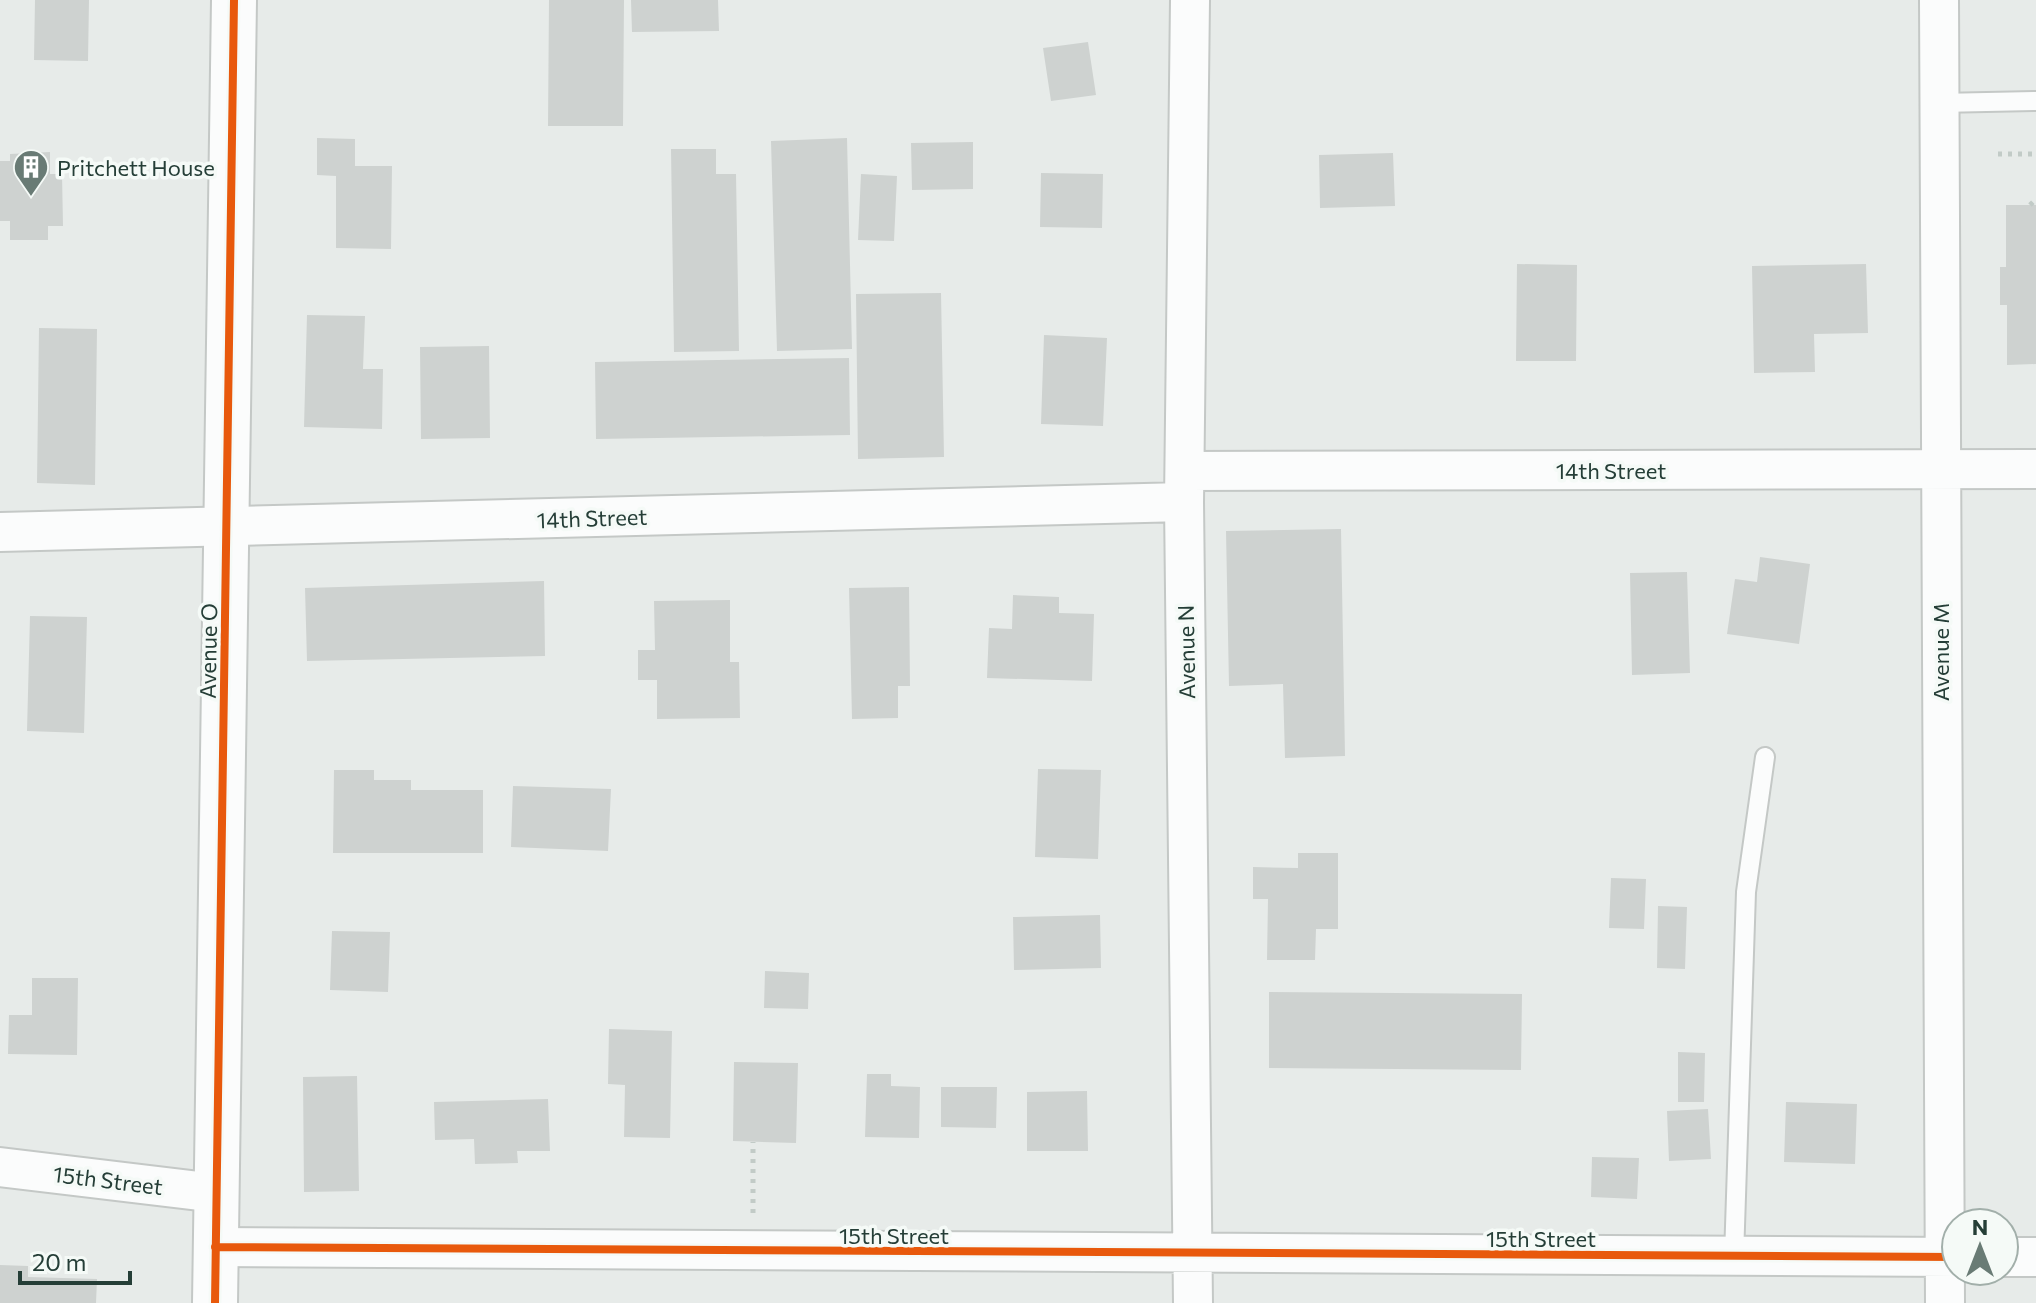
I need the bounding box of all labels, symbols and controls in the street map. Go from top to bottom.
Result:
building icon: Pritchett House [12,148,50,198]
place label: Pritchett House [57,154,215,181]
street label: 14th Street [1556,457,1666,484]
street label: 14th Street [536,503,648,533]
street label: Avenue O [194,603,222,699]
street label: Avenue M [1927,603,1954,701]
street label: Avenue N [1172,605,1200,699]
street label: 15th Street [52,1160,164,1200]
north arrow [1940,1207,2020,1287]
text: N [1972,1213,1988,1240]
street label: 15th Street [839,1222,949,1249]
street label: 15th Street [1486,1225,1596,1252]
scale bar [20,1235,130,1285]
text: 20 m [32,1247,86,1276]

